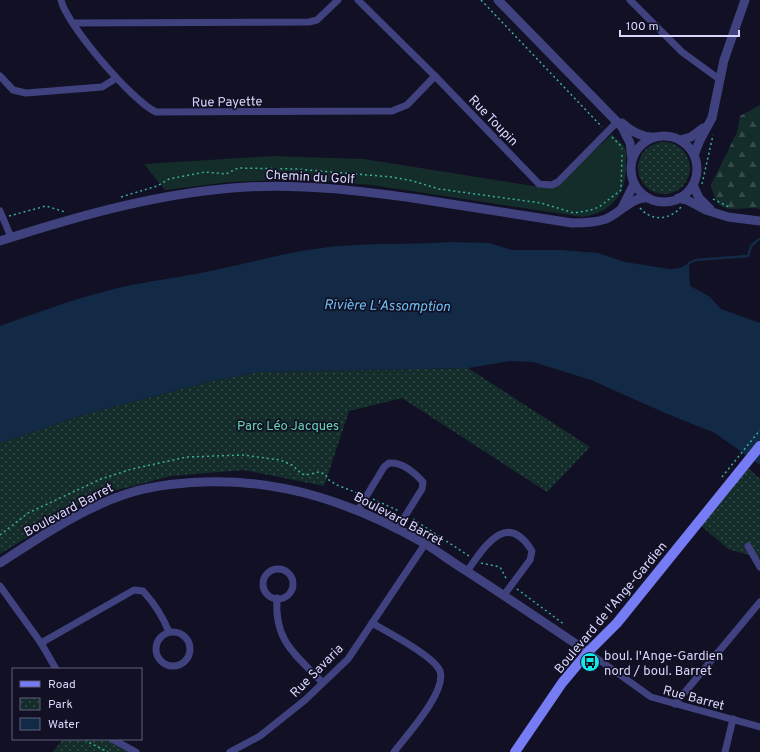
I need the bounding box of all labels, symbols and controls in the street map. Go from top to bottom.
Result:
scale bar [620,12,739,38]
text: 100 m [626,19,659,35]
street label: Rue Toupin [464,93,521,150]
street label: Rue Payette [192,94,263,112]
street label: Chemin du Golf [265,168,356,188]
water label: Rivière L'Assomption [324,297,451,316]
park label: Parc Léo Jacques [237,419,339,435]
street label: Boulevard Barret [21,480,116,541]
street label: Boulevard Barret [351,489,446,550]
street label: Boulevard de l'Ange-Gardien [552,539,671,677]
street label: Rue Savaria [287,641,347,701]
place label: boul. l'Ange-Gardien nord / boul. Barret [604,649,723,680]
bus stop icon: boul. l'Ange-Gardien nord / boul. Barret [579,651,601,673]
legend [12,668,142,740]
text: Road [48,677,76,693]
street label: Rue Barret [661,683,726,715]
text: Park [48,697,73,713]
text: Water [48,717,80,733]

